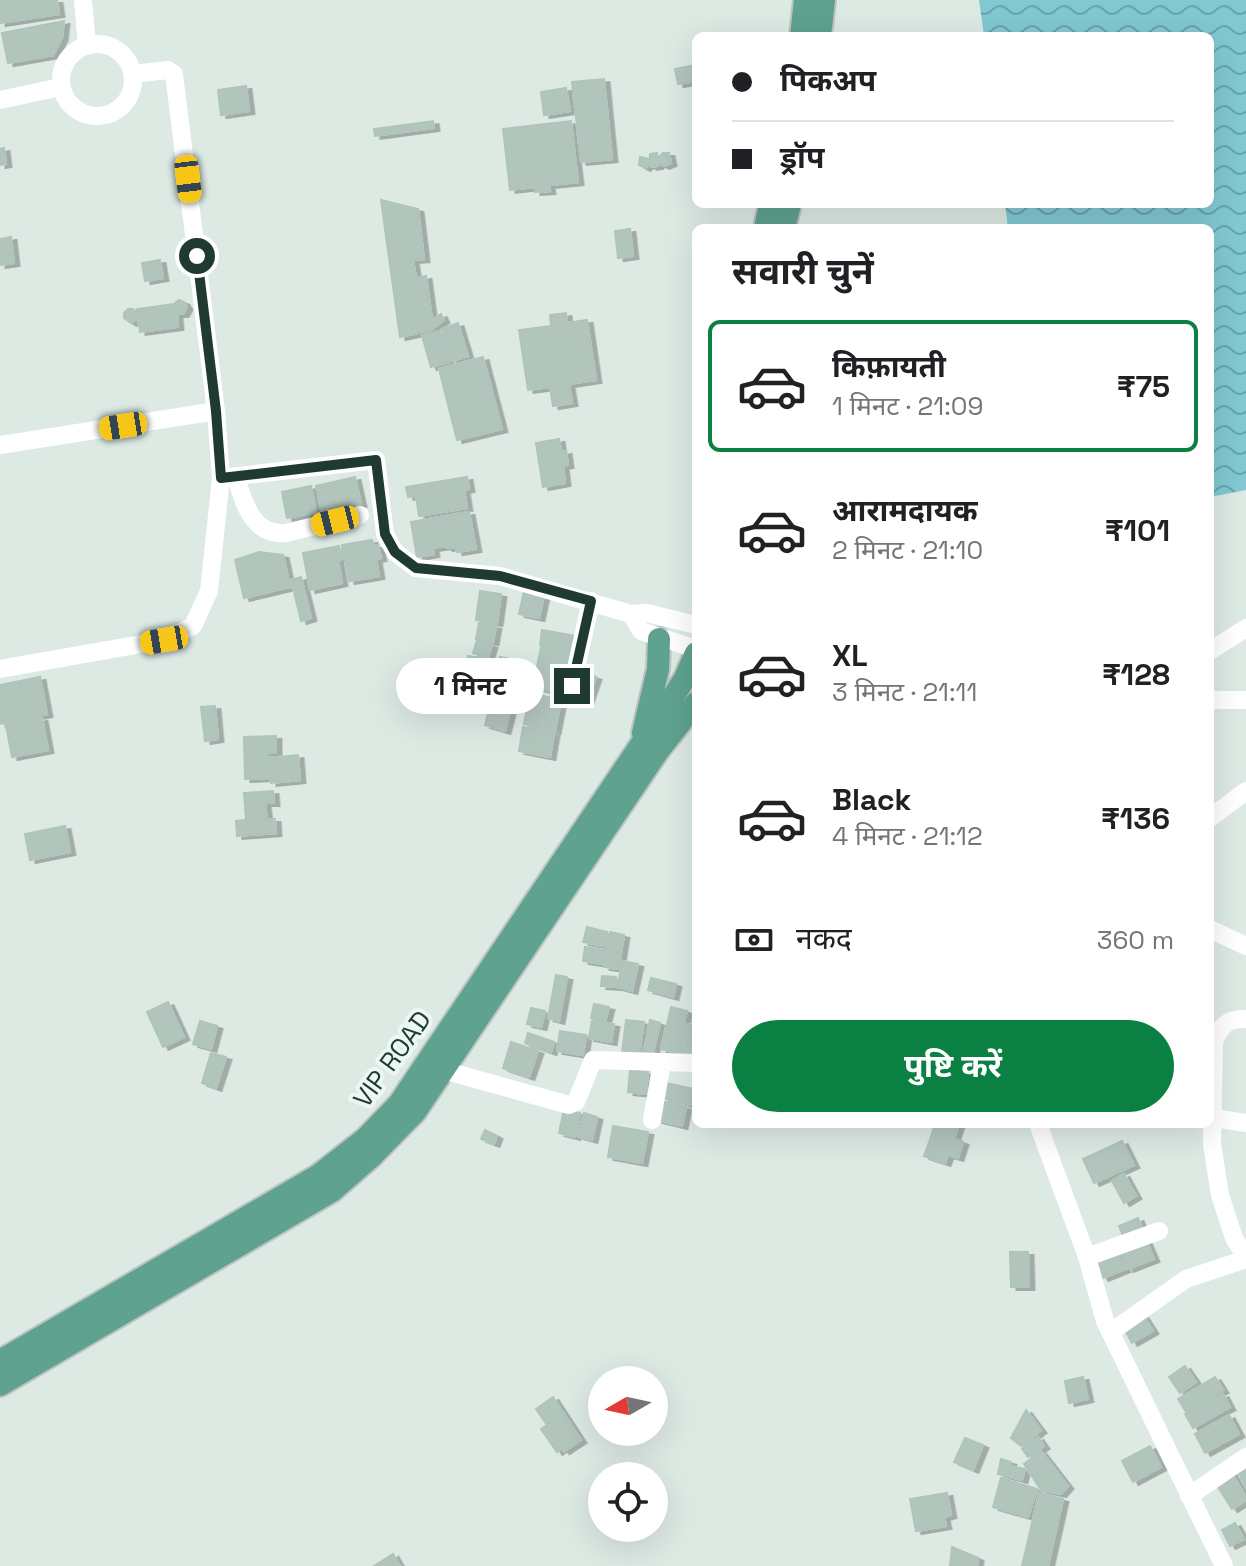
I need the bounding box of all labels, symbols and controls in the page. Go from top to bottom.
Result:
text: पिकअप [780,61,876,100]
text: ड्रॉप [780,138,824,177]
car [173,154,203,204]
route start [179,238,215,274]
text: सवारी चुनें [732,249,874,295]
text: किफ़ायती [832,347,946,386]
icon: car [736,350,808,422]
text: ₹75 [1117,367,1170,406]
text: 1 मिनट · 21:09 [832,389,983,423]
car [97,410,149,442]
text: आरामदायक [832,491,978,530]
icon: car [736,494,808,566]
car [309,504,361,538]
text: ₹101 [1105,511,1170,550]
text: 2 मिनट · 21:10 [832,533,983,567]
car [138,624,190,656]
text: XL [832,636,868,675]
icon: car [736,638,808,710]
text: ₹128 [1102,655,1170,694]
callout: 1 मिनट [396,658,544,714]
route end [554,668,590,704]
text: 1 मिनट [434,669,506,703]
text: 3 मिनट · 21:11 [832,675,977,709]
text: Black [832,780,911,819]
icon: car [736,782,808,854]
text: ₹136 [1101,799,1170,838]
text: 4 मिनट · 21:12 [832,819,983,853]
icon: cash [732,918,776,962]
text: नकद [796,919,852,958]
text: 360 m [1097,923,1174,957]
street label: VIP ROAD [345,1004,439,1114]
button: पुष्टि करें [732,1020,1174,1112]
north arrow [588,1366,668,1446]
map controls [588,1366,668,1542]
button: locate [588,1462,668,1542]

